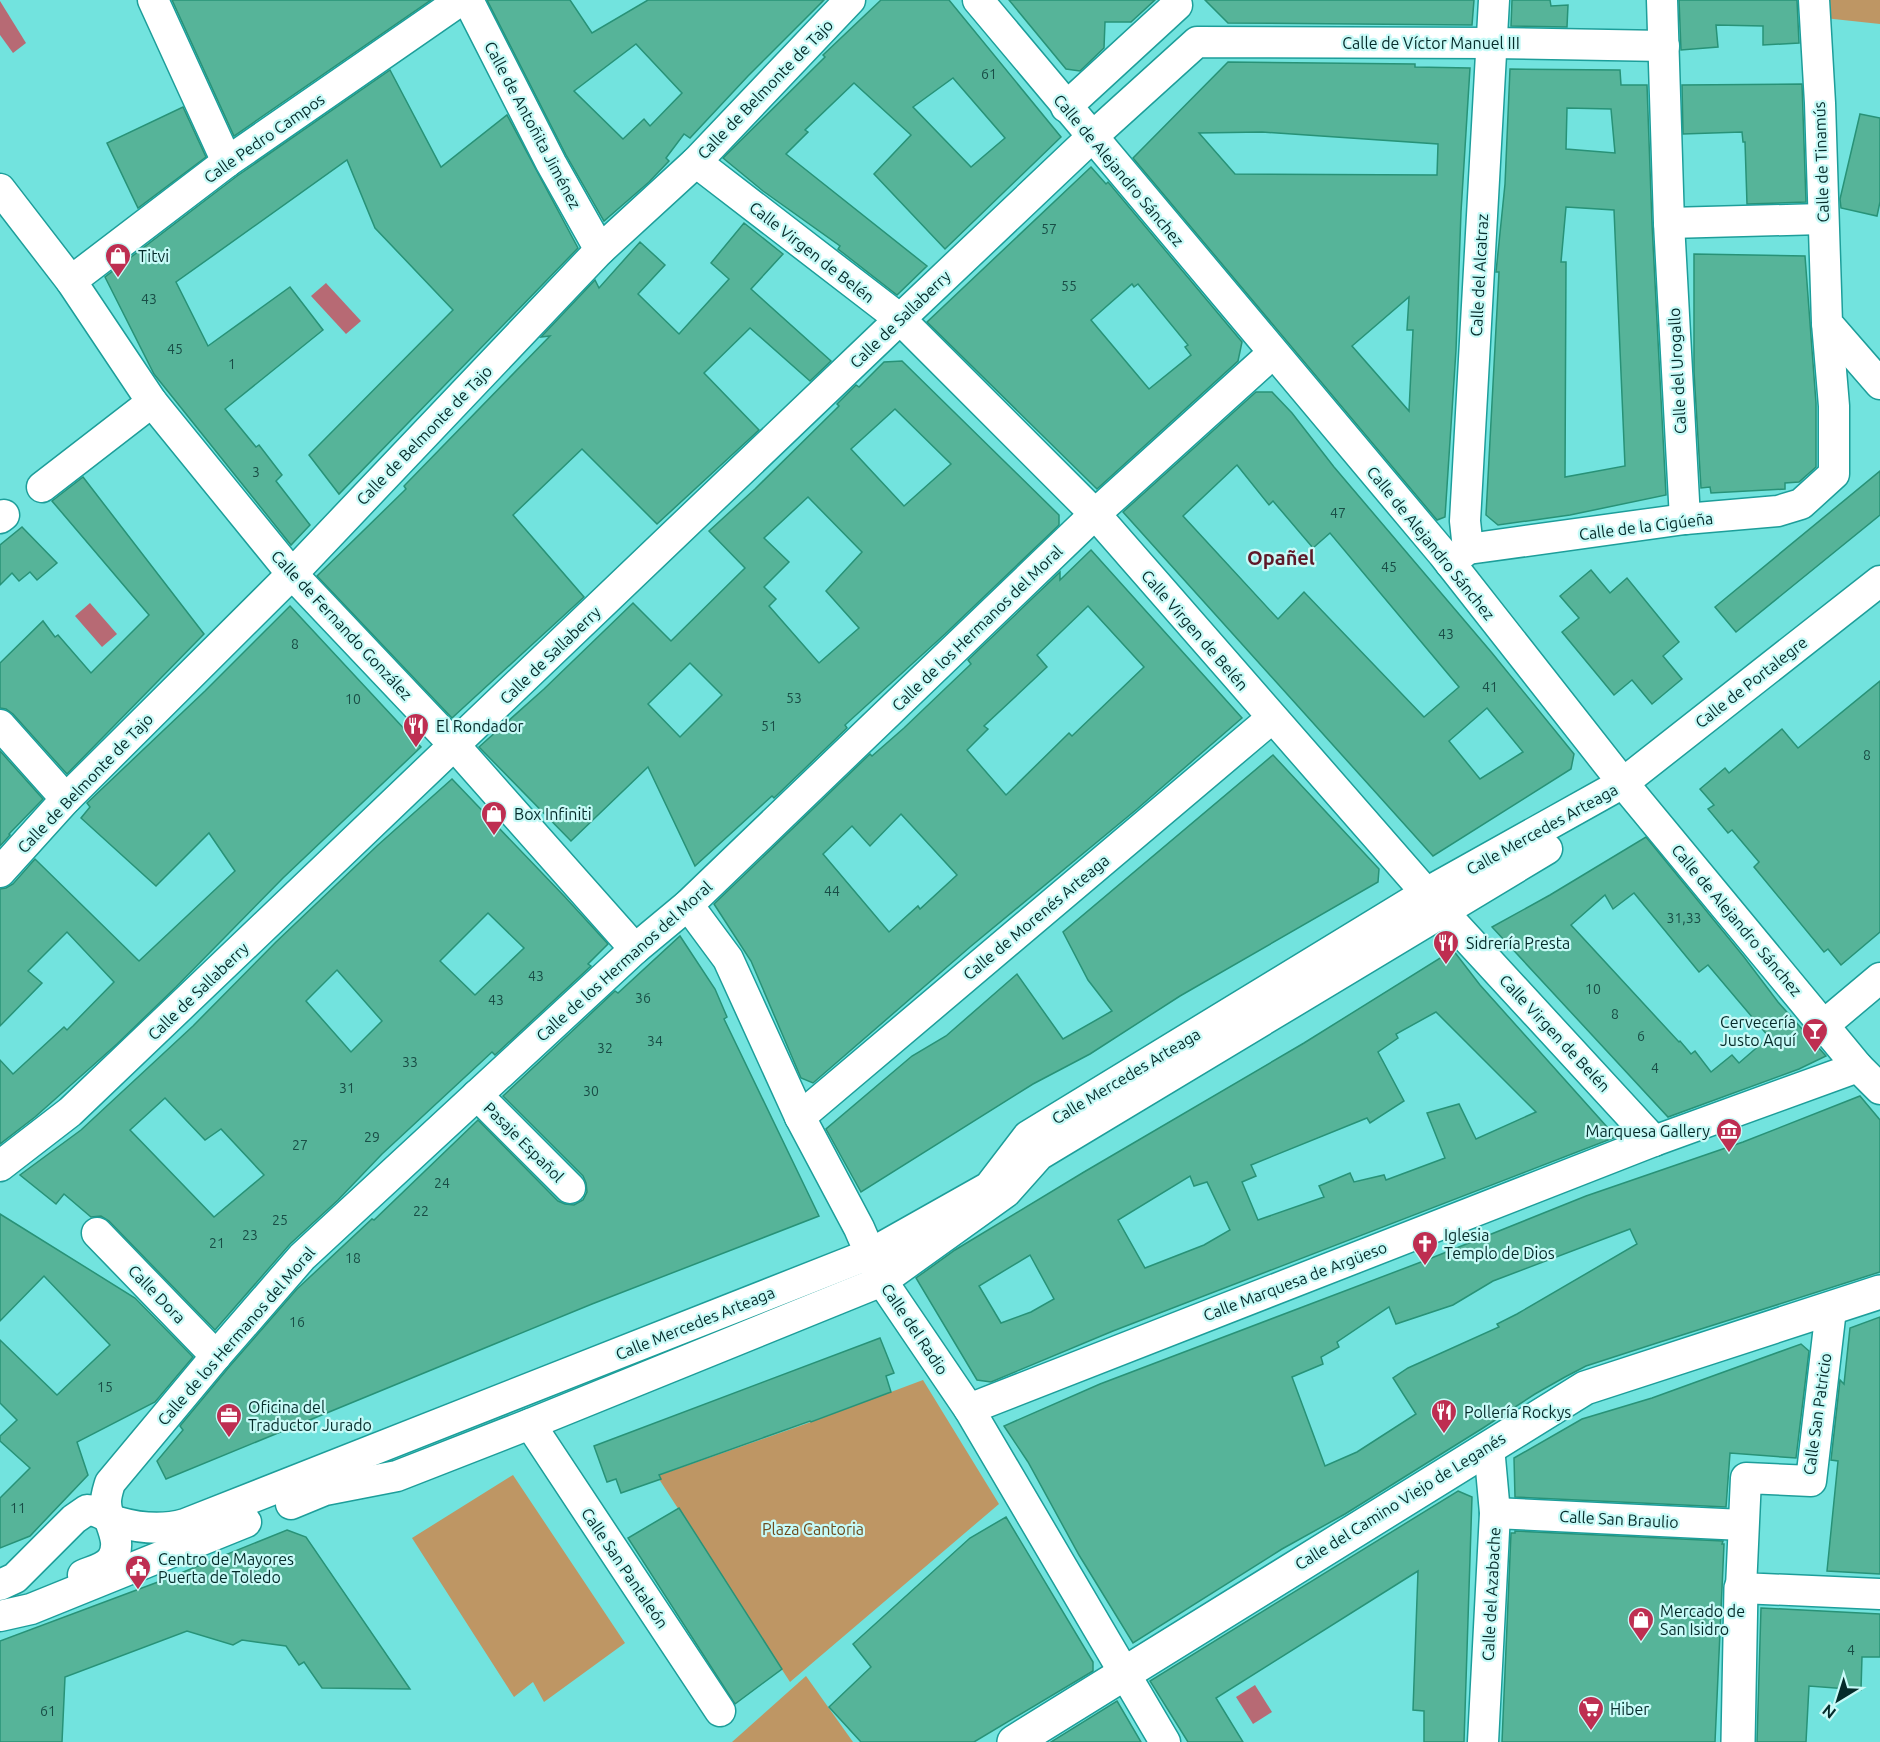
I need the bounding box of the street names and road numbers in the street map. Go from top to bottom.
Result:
street label: Calle de Belmonte de Tajo [694,16,836,162]
street label: Calle de Víctor Manuel III [1342,34,1520,52]
street label: Calle de Antoñita Jiménez [481,38,585,212]
street label: Calle Pedro Campos [200,90,328,186]
street label: Calle de Alejandro Sánchez [1050,91,1188,249]
street label: Calle de Tinamús [1810,101,1832,223]
street label: Calle Virgen de Belén [746,198,878,306]
street label: Calle del Alcatraz [1467,213,1491,337]
street label: Calle de Sallaberry [846,266,954,371]
street label: Calle del Urogallo [1665,307,1689,435]
street label: Calle de Belmonte de Tajo [353,362,495,508]
street label: Calle de Alejandro Sánchez [1363,463,1499,623]
street label: Calle de la Cigúeña [1578,509,1714,543]
street label: Calle de los Hermanos del Moral [888,542,1066,714]
street label: Calle de Fernando González [268,546,416,704]
street label: Calle Virgen de Belén [1138,566,1252,694]
street label: Calle de Sallaberry [496,602,604,707]
street label: Calle de Portalegre [1691,633,1811,731]
street label: Calle de Belmonte de Tajo [14,710,156,856]
street label: Calle Mercedes Arteaga [1463,780,1621,878]
street label: Calle de Alejandro Sánchez [1668,841,1806,999]
street label: Calle de Morenés Arteaga [959,851,1113,983]
street label: Calle de los Hermanos del Moral [533,877,715,1045]
street label: Calle de Sallaberry [144,938,252,1043]
street label: Calle Virgen de Belén [1496,971,1614,1095]
street label: Calle Mercedes Arteaga [1049,1025,1203,1127]
street label: Pasaje Español [480,1098,568,1186]
street label: Calle Marquesa de Argüeso [1201,1238,1389,1324]
street label: Calle de los Hermanos del Moral [154,1243,318,1429]
street label: Calle Dora [125,1261,189,1327]
street label: Calle del Radio [878,1280,952,1378]
street label: Calle Mercedes Arteaga [613,1283,777,1363]
street label: Calle San Patricio [1800,1352,1834,1476]
street label: Calle del Camino Viejo de Leganés [1292,1429,1508,1573]
street label: Calle San Pantaleón [578,1504,672,1632]
street label: Calle San Braulio [1559,1507,1679,1531]
street label: Calle del Azabache [1479,1527,1503,1661]

